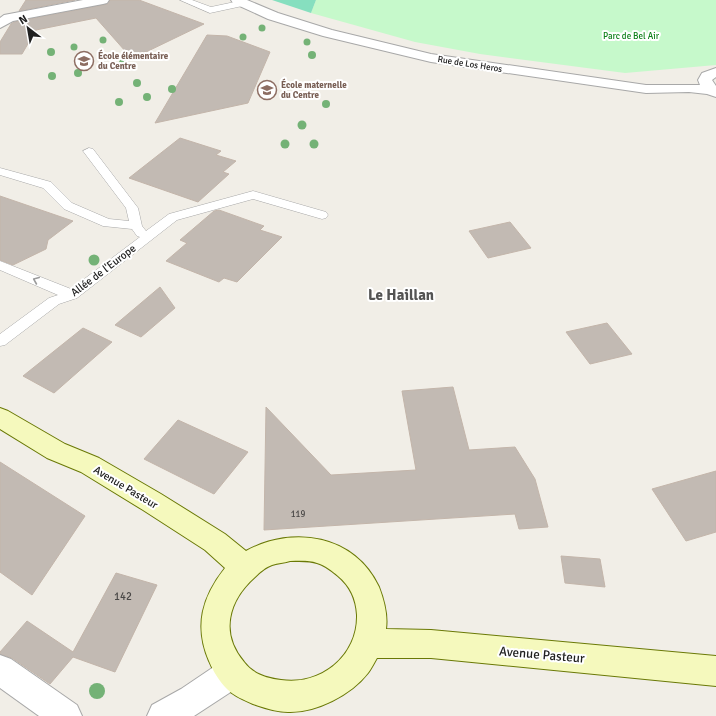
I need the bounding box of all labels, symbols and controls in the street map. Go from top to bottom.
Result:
north arrow [8,8,48,48]
text: N [16,12,30,27]
park label: Parc de Bel Air [603,31,660,42]
place label: École élémentaire du Centre [98,49,169,72]
school or university icon: École élémentaire du Centre [73,50,95,72]
street label: Rue de Los Heros [437,54,503,75]
place label: École maternelle du Centre [281,78,347,101]
school or university icon: École maternelle du Centre [256,79,278,101]
street label: Allée de l'Europe [68,242,138,299]
one-way arrow [33,276,40,284]
district label: Le Haillan [368,286,434,304]
street label: Avenue Pasteur [91,463,160,512]
house number: 119 [291,509,305,520]
house number: 142 [114,590,132,603]
street label: Avenue Pasteur [499,643,586,667]

